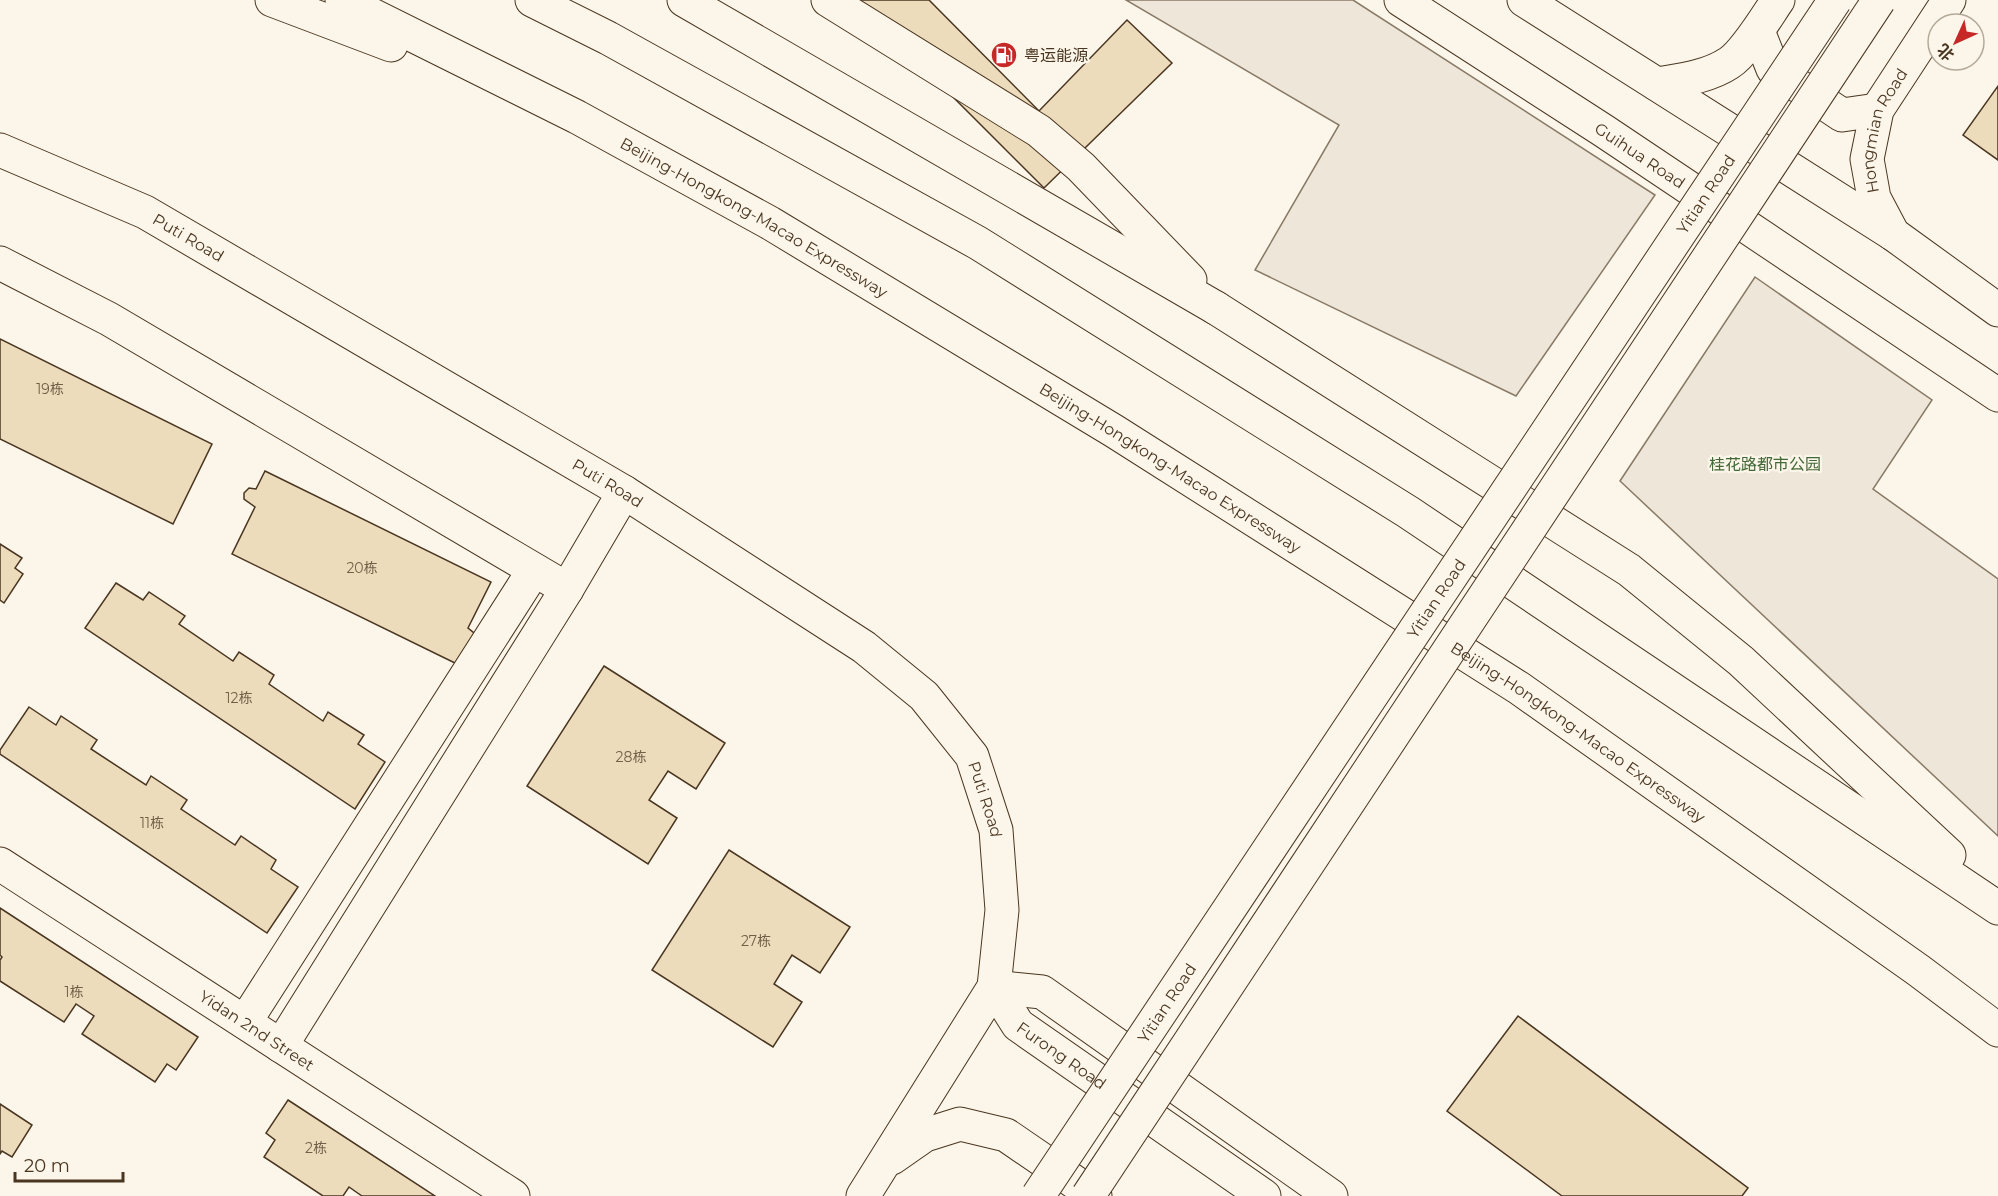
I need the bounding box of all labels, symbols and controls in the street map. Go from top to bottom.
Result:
north arrow [1926,12,1986,72]
fuel station icon: 粤运能源 [989,40,1019,70]
text: 北 [1933,40,1958,65]
place label: 粤运能源 [1024,46,1088,65]
street label: Hongmian Road [1858,65,1912,195]
street label: Guihua Road [1591,119,1689,193]
street label: Beijing-Hongkong-Macao Expressway [617,134,891,302]
street label: Yitian Road [1673,151,1739,238]
street label: Puti Road [149,210,227,266]
street label: Beijing-Hongkong-Macao Expressway [1036,379,1305,557]
house number: 19栋 [36,380,64,398]
street label: Puti Road [569,455,647,512]
park label: 桂花路都市公园 [1709,455,1821,474]
street label: Yitian Road [1403,556,1470,642]
house number: 20栋 [346,559,378,577]
street label: Beijing-Hongkong-Macao Expressway [1447,638,1709,827]
house number: 12栋 [225,689,253,707]
house number: 28栋 [616,748,646,766]
street label: Puti Road [964,759,1006,838]
house number: 11栋 [140,814,164,832]
house number: 27栋 [741,932,771,950]
street label: Yitian Road [1134,960,1200,1046]
house number: 1栋 [64,983,84,1001]
street label: Yidan 2nd Street [196,987,318,1075]
street label: Furong Road [1013,1018,1110,1093]
house number: 2栋 [305,1139,327,1157]
scale bar [15,1145,123,1183]
text: 20 m [24,1155,70,1177]

